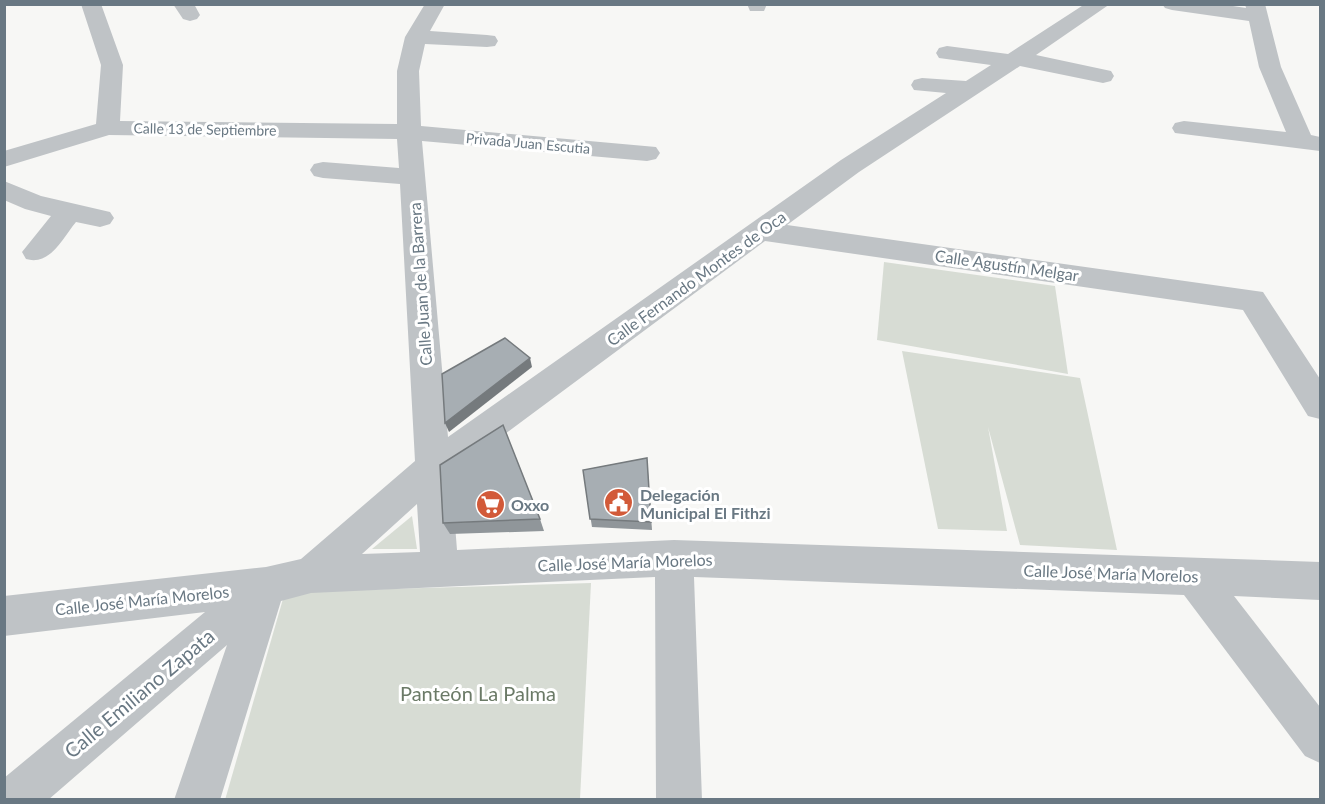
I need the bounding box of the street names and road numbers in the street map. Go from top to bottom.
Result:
street label: Calle 13 de Septiembre [133,119,277,139]
street label: Privada Juan Escutia [465,129,591,157]
street label: Calle Juan de la Barrera [405,202,435,366]
street label: Calle Fernando Montes de Oca [603,207,789,349]
street label: Calle Agustín Melgar [934,246,1080,285]
street label: Calle José María Morelos [537,549,713,575]
street label: Calle José María Morelos [1023,560,1199,586]
street label: Calle José María Morelos [54,581,230,619]
street label: Calle Emiliano Zapata [59,623,219,763]

